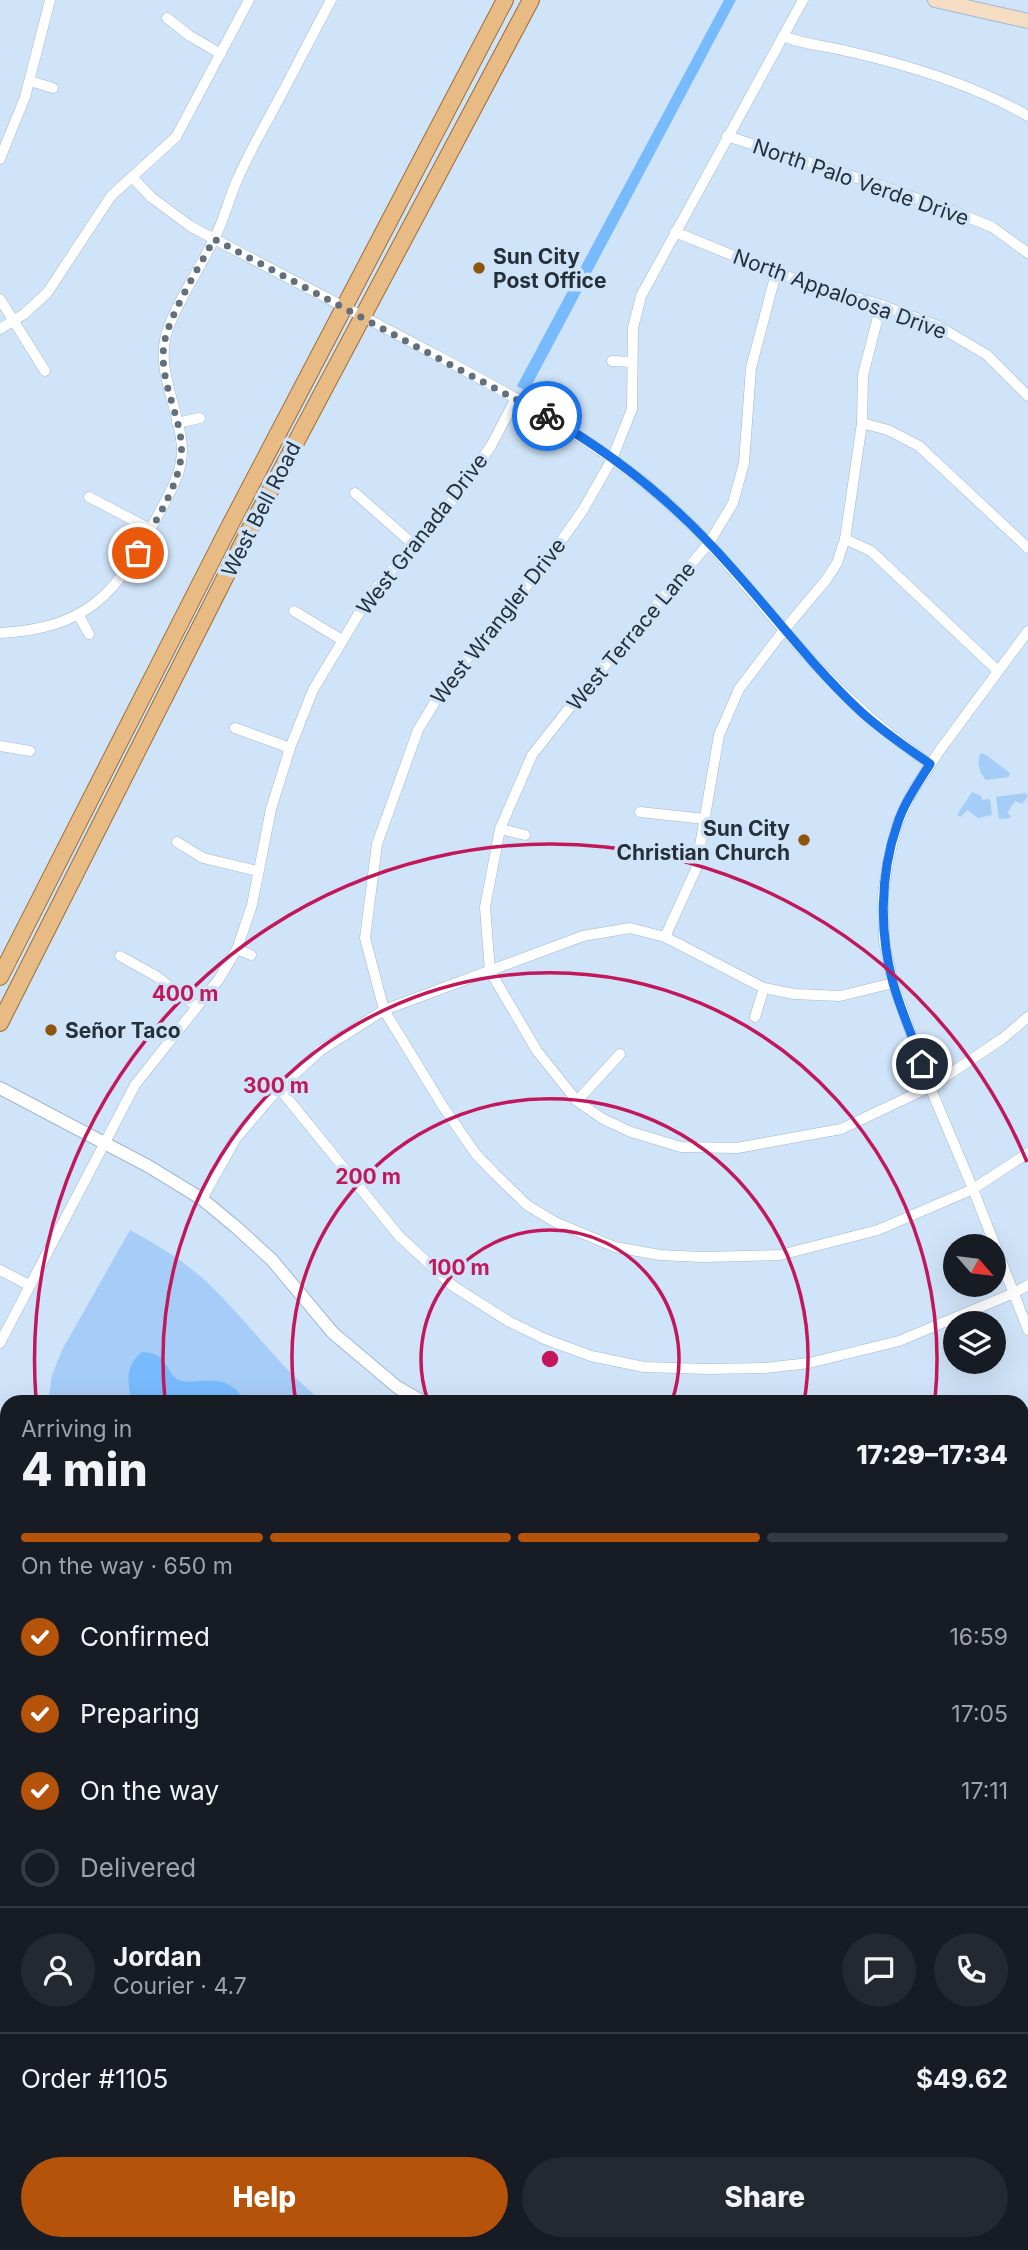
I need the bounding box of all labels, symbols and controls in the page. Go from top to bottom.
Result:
street label: North Palo Verde Drive [750,133,972,231]
place label: Sun City Post Office [493,244,607,293]
street label: North Appaloosa Drive [730,244,950,344]
marker: Sun City Post Office [471,260,487,276]
courier [512,381,582,451]
icon: bike [528,397,566,435]
street label: West Bell Road [216,437,306,581]
street label: West Granada Drive [351,448,493,620]
pin [108,523,168,583]
street label: West Wrangler Drive [425,533,571,709]
icon: bag [119,534,157,572]
street label: West Terrace Lane [562,557,700,715]
place label: Sun City Christian Church [616,816,790,865]
marker: Sun City Christian Church [796,832,812,848]
text: 400 m [152,981,218,1006]
place label: Señor Taco [65,1018,181,1043]
marker: Señor Taco [43,1022,59,1038]
pin [892,1034,952,1094]
icon: home [903,1045,941,1083]
text: 300 m [243,1073,309,1098]
text: 200 m [335,1164,401,1189]
north arrow [943,1234,1006,1297]
map controls [943,1234,1006,1374]
text: 100 m [428,1255,490,1280]
button: layers [943,1311,1006,1374]
centre of rings [538,1347,562,1371]
text: Arriving in [21,1415,132,1443]
text: 17:29–17:34 [856,1439,1008,1470]
text: 4 min [21,1441,148,1497]
text: On the way · 650 m [21,1552,233,1580]
icon: check [21,1618,59,1656]
text: Confirmed [80,1621,210,1652]
text: 16:59 [950,1623,1008,1651]
icon: check [21,1695,59,1733]
text: Preparing [80,1698,200,1729]
text: 17:05 [951,1700,1008,1728]
icon: check [21,1772,59,1810]
text: On the way [80,1775,219,1806]
text: 17:11 [961,1777,1008,1805]
text: Delivered [80,1852,196,1883]
button: person [21,1933,95,2007]
button: chat [842,1933,916,2007]
button: phone [934,1933,1008,2007]
text: Jordan [113,1941,202,1972]
text: Courier · 4.7 [113,1972,247,2000]
text: Order #1105 [21,2063,168,2094]
text: $49.62 [916,2063,1008,2094]
button: Help [21,2157,508,2237]
button: Share [522,2157,1008,2237]

